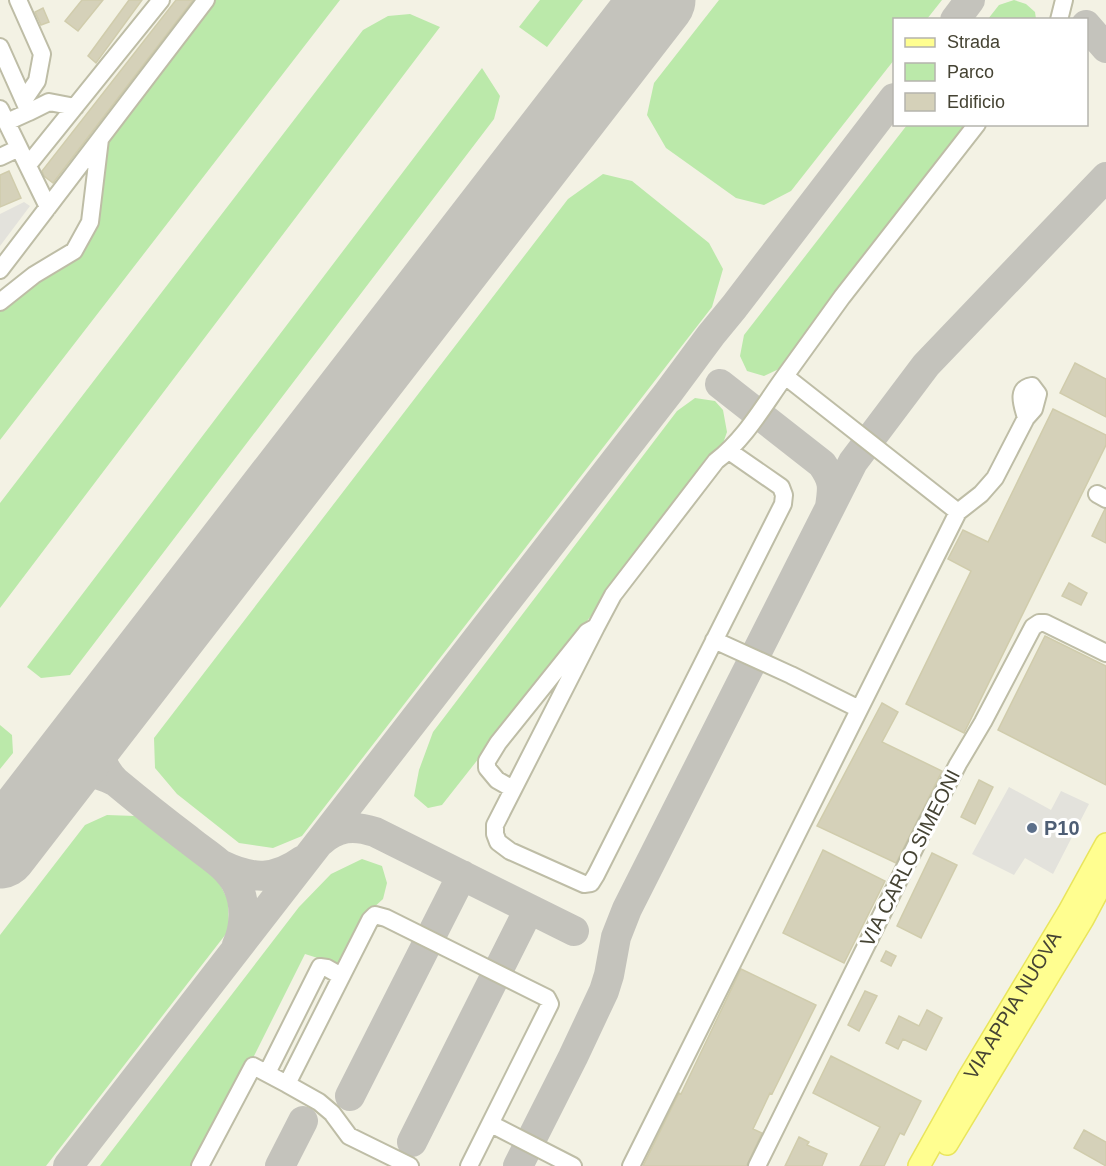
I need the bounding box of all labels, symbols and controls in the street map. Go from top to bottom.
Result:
legend [893,18,1088,126]
text: Strada [947,32,1001,52]
text: Parco [947,62,994,82]
text: Edificio [947,92,1005,112]
street label: VIA CARLO SIMEONI [856,766,964,950]
place label: P10 [1044,817,1080,839]
marker: P10 [1025,821,1039,835]
street label: VIA APPIA NUOVA [959,927,1066,1083]

